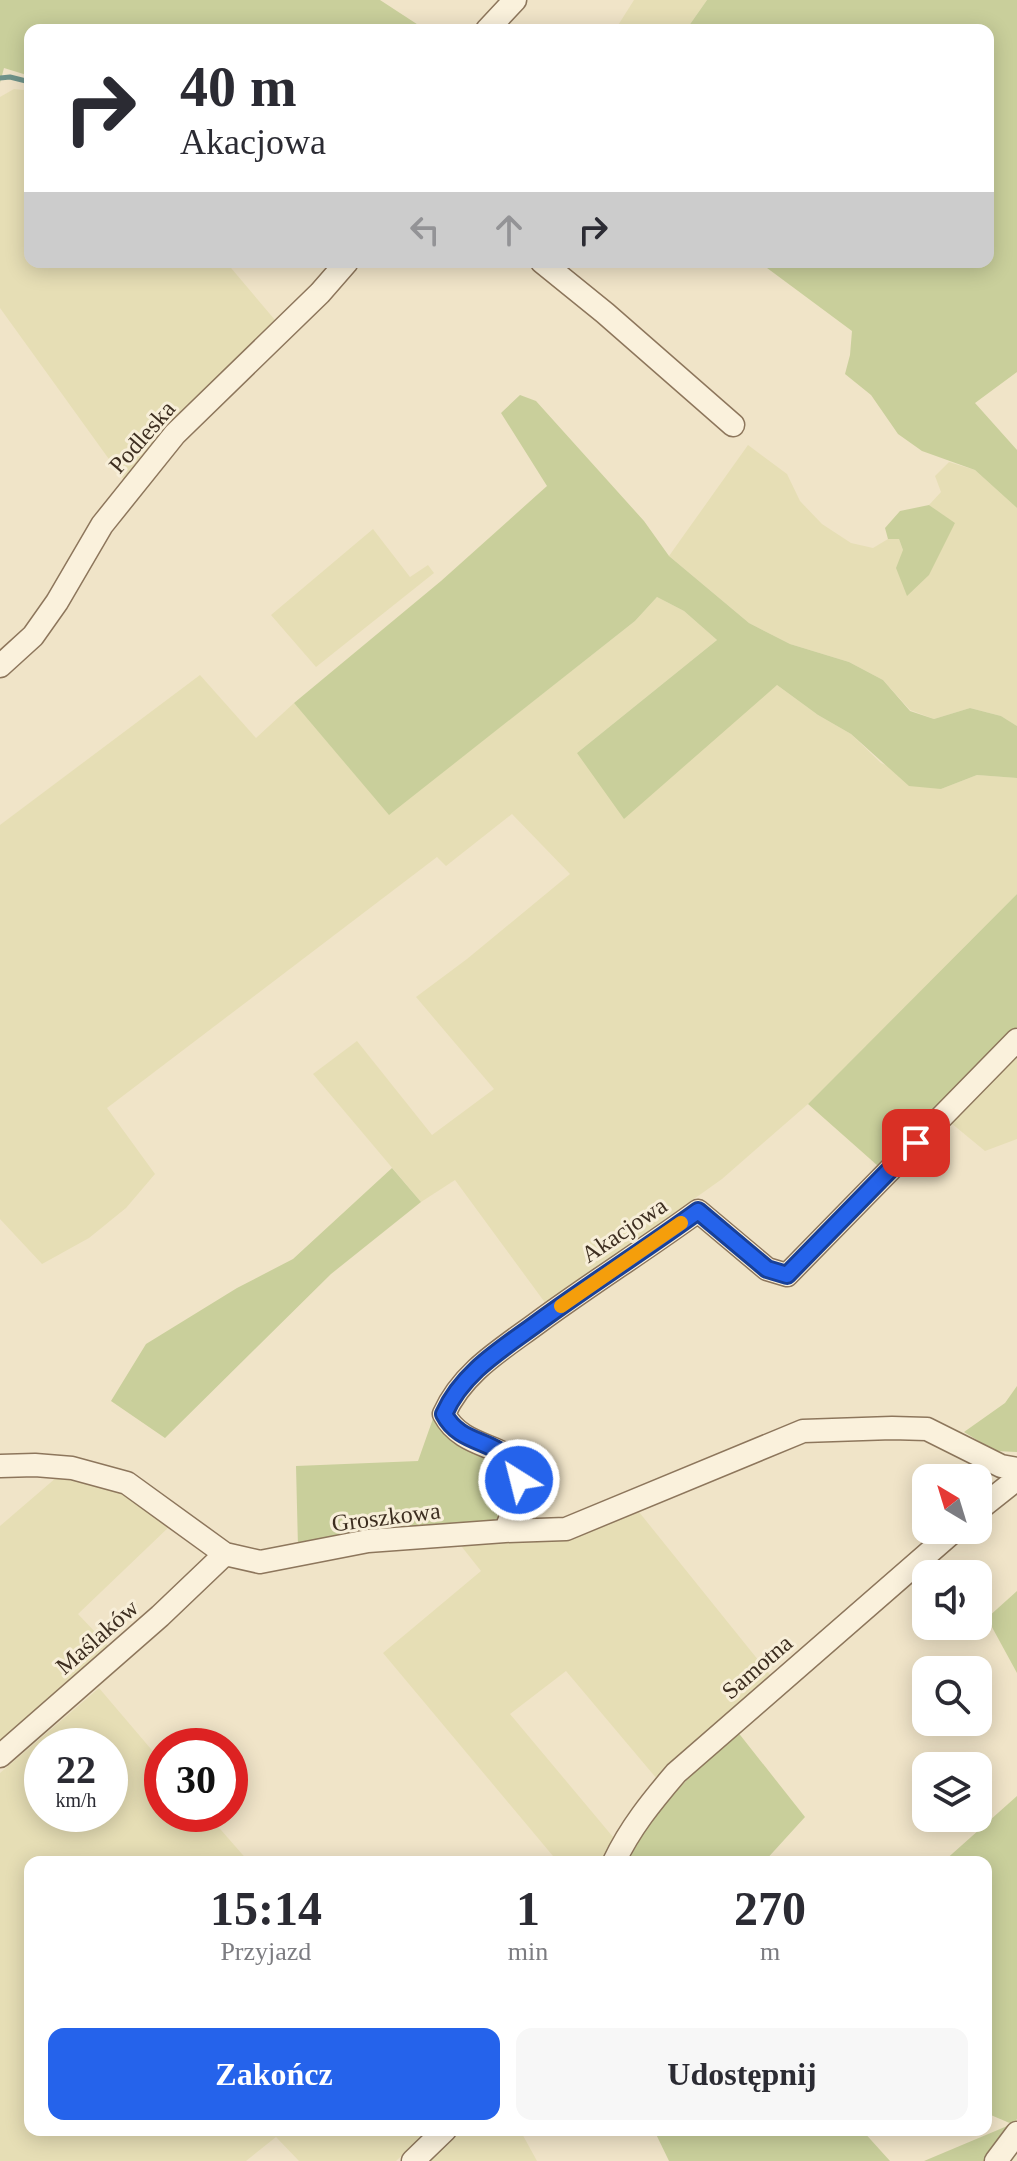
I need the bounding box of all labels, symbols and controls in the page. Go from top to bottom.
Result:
icon: right [48,56,152,160]
text: 40 m [180,56,297,118]
text: Akacjowa [180,122,326,162]
icon: left [403,208,447,252]
icon: ahead [487,208,531,252]
icon: right [571,208,615,252]
street label: Podleska [104,396,180,478]
pin [882,1109,950,1177]
icon: arrive [894,1121,938,1165]
street label: Akacjowa [576,1192,672,1268]
position arrow [477,1438,561,1522]
north arrow [912,1464,992,1544]
map controls [912,1464,992,1832]
street label: Groszkowa [330,1497,442,1537]
button: sound [912,1560,992,1640]
street label: Maślaków [51,1594,144,1680]
street label: Samotna [717,1629,797,1704]
button: search [912,1656,992,1736]
speed limit sign: 30 [144,1728,248,1832]
text: 22 [56,1747,96,1792]
button: layers [912,1752,992,1832]
text: km/h [55,1789,97,1811]
text: 15:14 [210,1882,322,1935]
text: 1 [516,1882,540,1935]
text: 270 [734,1882,806,1935]
text: Przyjazd [220,1937,311,1966]
text: min [508,1937,548,1966]
text: m [760,1937,780,1966]
button: Zakończ [48,2028,500,2120]
button: Udostępnij [516,2028,968,2120]

